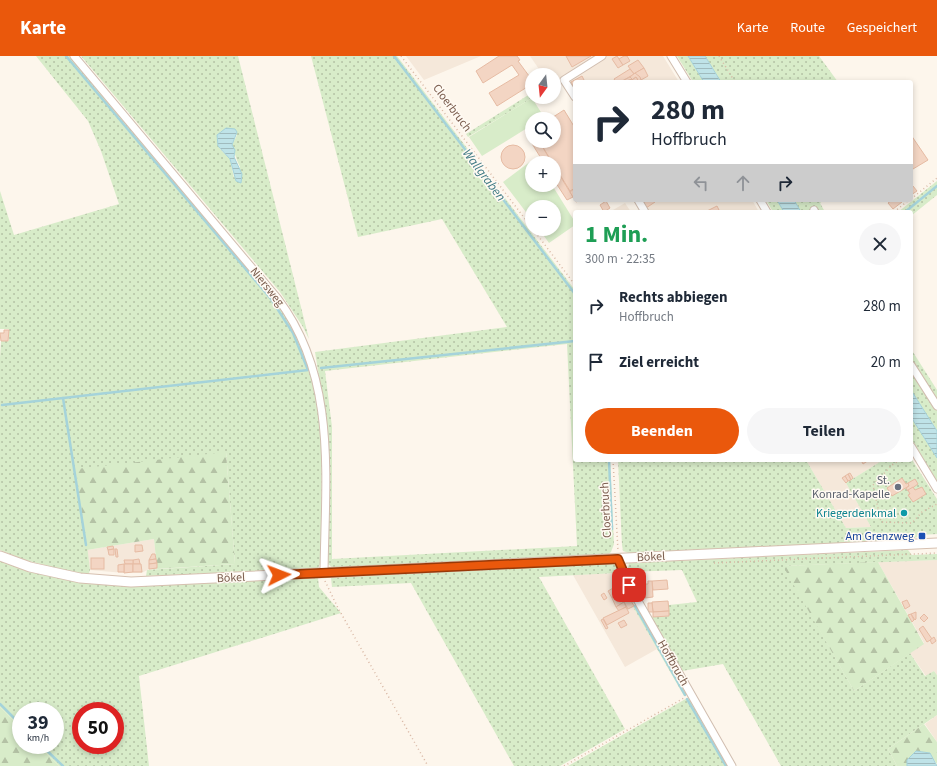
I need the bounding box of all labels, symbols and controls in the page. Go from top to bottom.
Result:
text: Karte [20,15,66,42]
text: Karte [737,18,768,38]
text: Route [790,18,825,38]
text: Gespeichert [847,18,917,38]
north arrow [525,68,561,104]
map controls [525,68,561,236]
street label: Cloerbruch [428,81,476,135]
text: 280 m [651,90,725,130]
icon: right [585,96,637,148]
button: search [525,112,561,148]
text: Hoffbruch [651,127,727,152]
water label: Wallgraben [458,145,510,205]
button: + [525,156,561,192]
icon: left [690,172,712,194]
icon: ahead [732,172,754,194]
icon: right [774,172,796,194]
button: − [525,200,561,236]
text: 1 Min. [585,217,648,252]
button: close [859,223,901,265]
text: 300 m · 22:35 [585,250,655,268]
street label: Niersweg [246,264,288,310]
text: Rechts abbiegen [619,287,728,308]
icon: right [585,295,607,317]
text: 280 m [863,296,901,317]
text: Hoffbruch [619,308,674,326]
icon: arrive [585,351,607,373]
text: Ziel erreicht [619,352,699,373]
text: 20 m [871,352,901,373]
button: Beenden [585,408,739,454]
button: Teilen [747,408,901,454]
place label: St. Konrad-Kapelle [812,472,890,503]
street label: Cloerbruch [596,482,616,538]
marker: St. Konrad-Kapelle [893,482,903,492]
place label: Kriegerdenkmal [816,505,896,522]
marker: Kriegerdenkmal [899,508,909,518]
place label: Am Grenzweg [846,528,914,545]
marker: Am Grenzweg [917,531,927,541]
street label: Bökel [636,548,666,566]
position arrow [258,554,300,596]
pin [612,568,646,602]
street label: Bökel [216,569,246,587]
icon: arrive [618,574,640,596]
street label: Hoffbruch [653,637,693,689]
speed limit sign: 50 [72,702,124,754]
text: 39 [27,709,49,737]
text: km/h [27,731,49,745]

